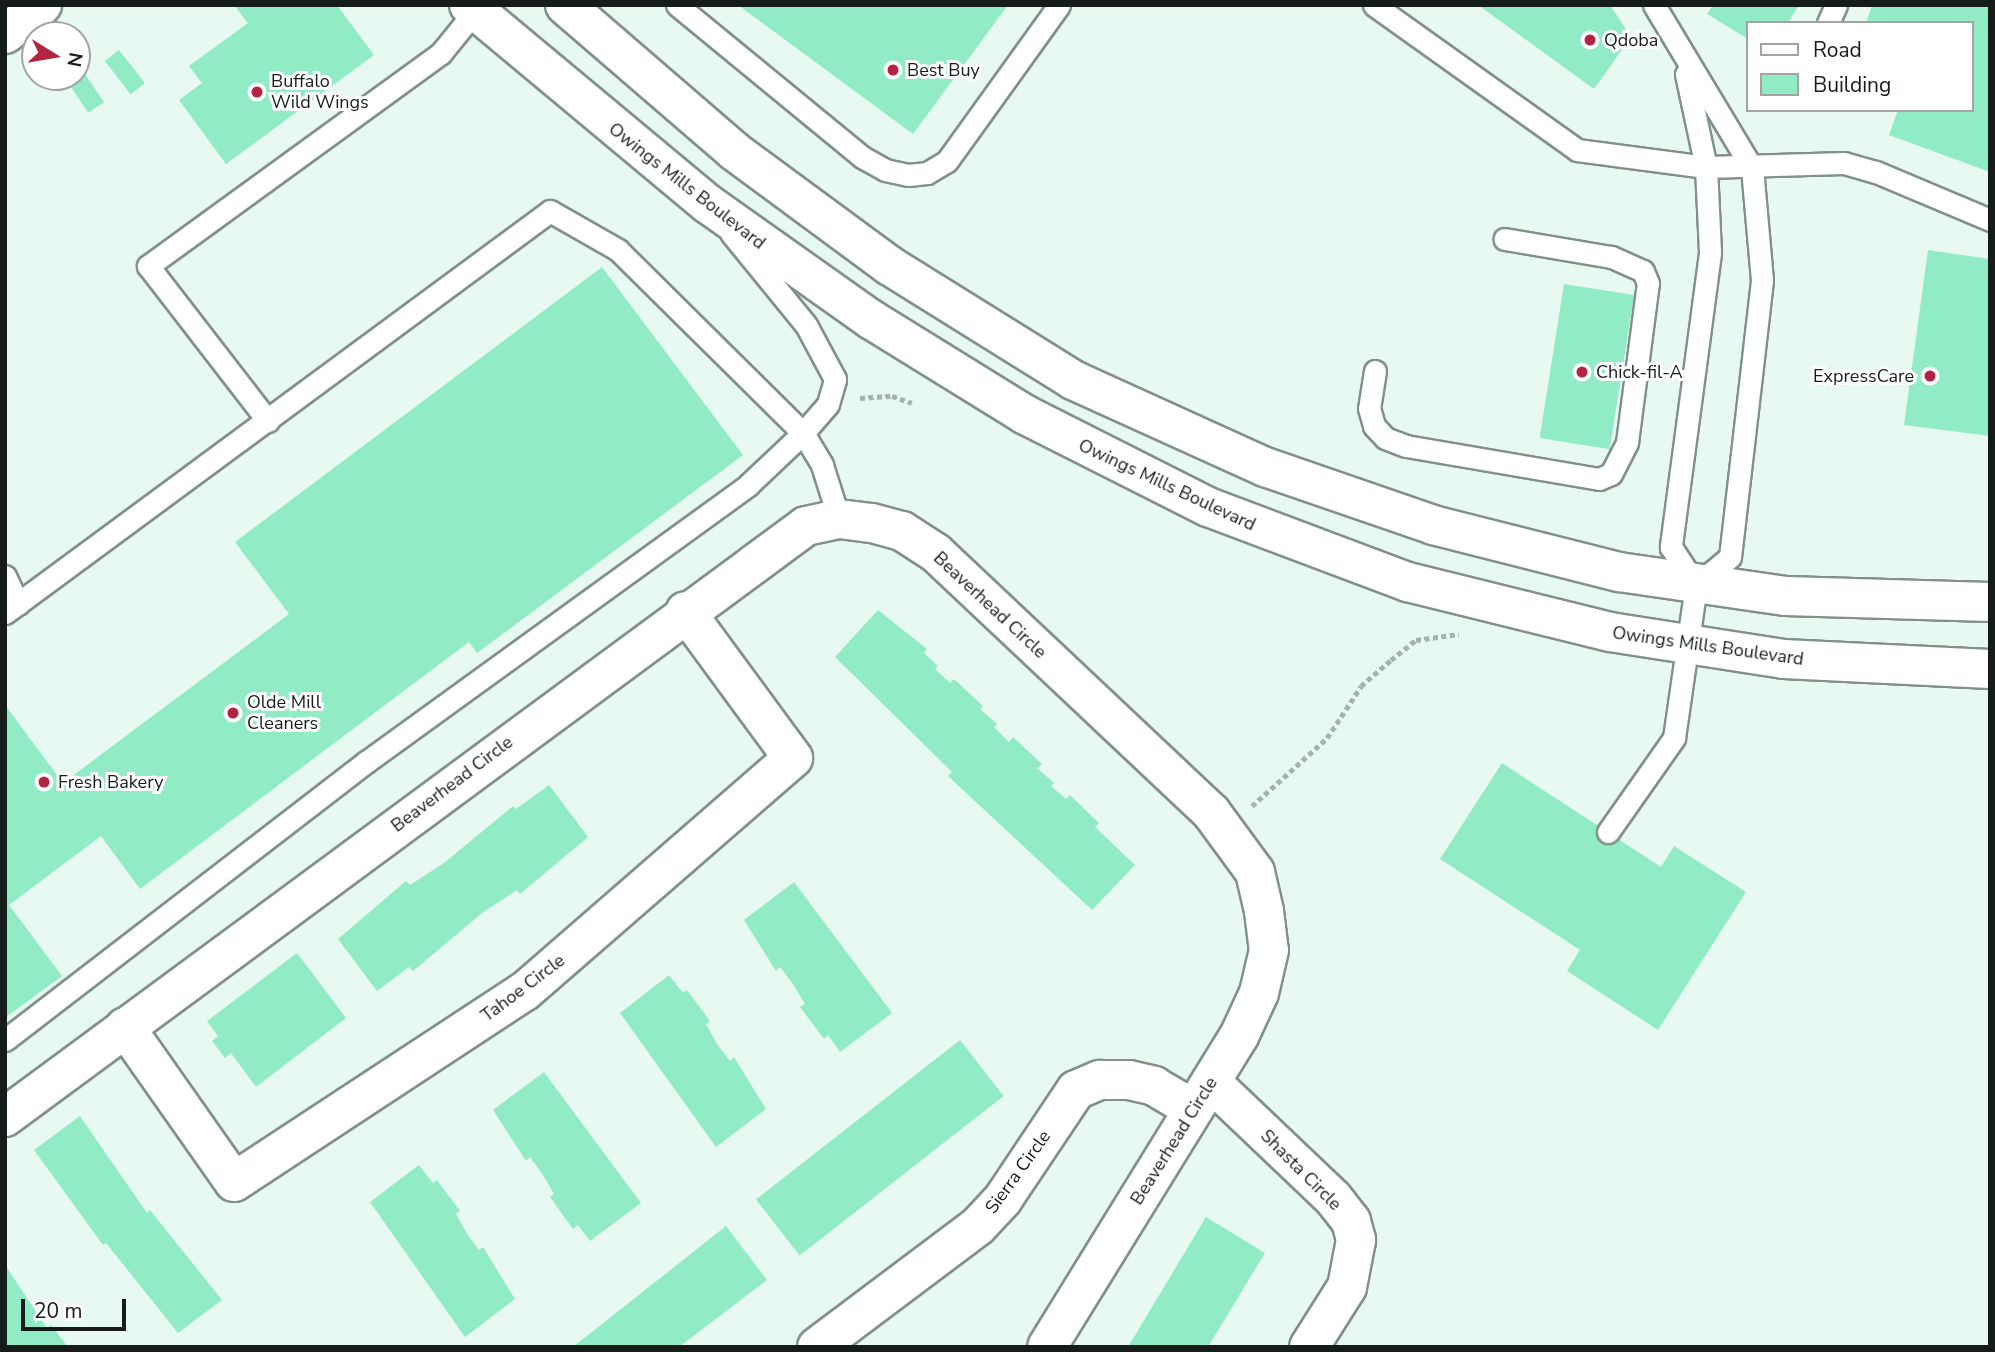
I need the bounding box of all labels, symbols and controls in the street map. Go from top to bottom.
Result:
north arrow [21,21,91,91]
legend [1746,21,1974,112]
place label: Qdoba [1604,29,1658,51]
marker: Qdoba [1582,32,1598,48]
text: Road [1813,36,1862,64]
text: N [61,50,89,69]
place label: Best Buy [907,59,980,81]
marker: Best Buy [885,62,901,78]
place label: Buffalo Wild Wings [271,71,369,114]
text: Building [1813,71,1891,99]
marker: Buffalo Wild Wings [249,84,265,100]
street label: Owings Mills Boulevard [604,118,770,254]
place label: Chick-fil-A [1596,361,1683,383]
marker: Chick-fil-A [1574,364,1590,380]
place label: ExpressCare [1813,365,1914,387]
marker: ExpressCare [1920,366,1940,386]
street label: Owings Mills Boulevard [1075,434,1259,536]
street label: Beaverhead Circle [929,547,1051,663]
street label: Owings Mills Boulevard [1611,622,1805,670]
place label: Olde Mill Cleaners [247,692,321,734]
marker: Olde Mill Cleaners [225,705,241,721]
street label: Beaverhead Circle [387,731,517,837]
place label: Fresh Bakery [58,771,163,793]
marker: Fresh Bakery [36,774,52,790]
street label: Tahoe Circle [477,950,569,1026]
street label: Beaverhead Circle [1126,1073,1222,1209]
street label: Shasta Circle [1256,1125,1346,1215]
street label: Sierra Circle [981,1126,1055,1218]
scale bar [24,1286,130,1330]
text: 20 m [34,1297,83,1325]

